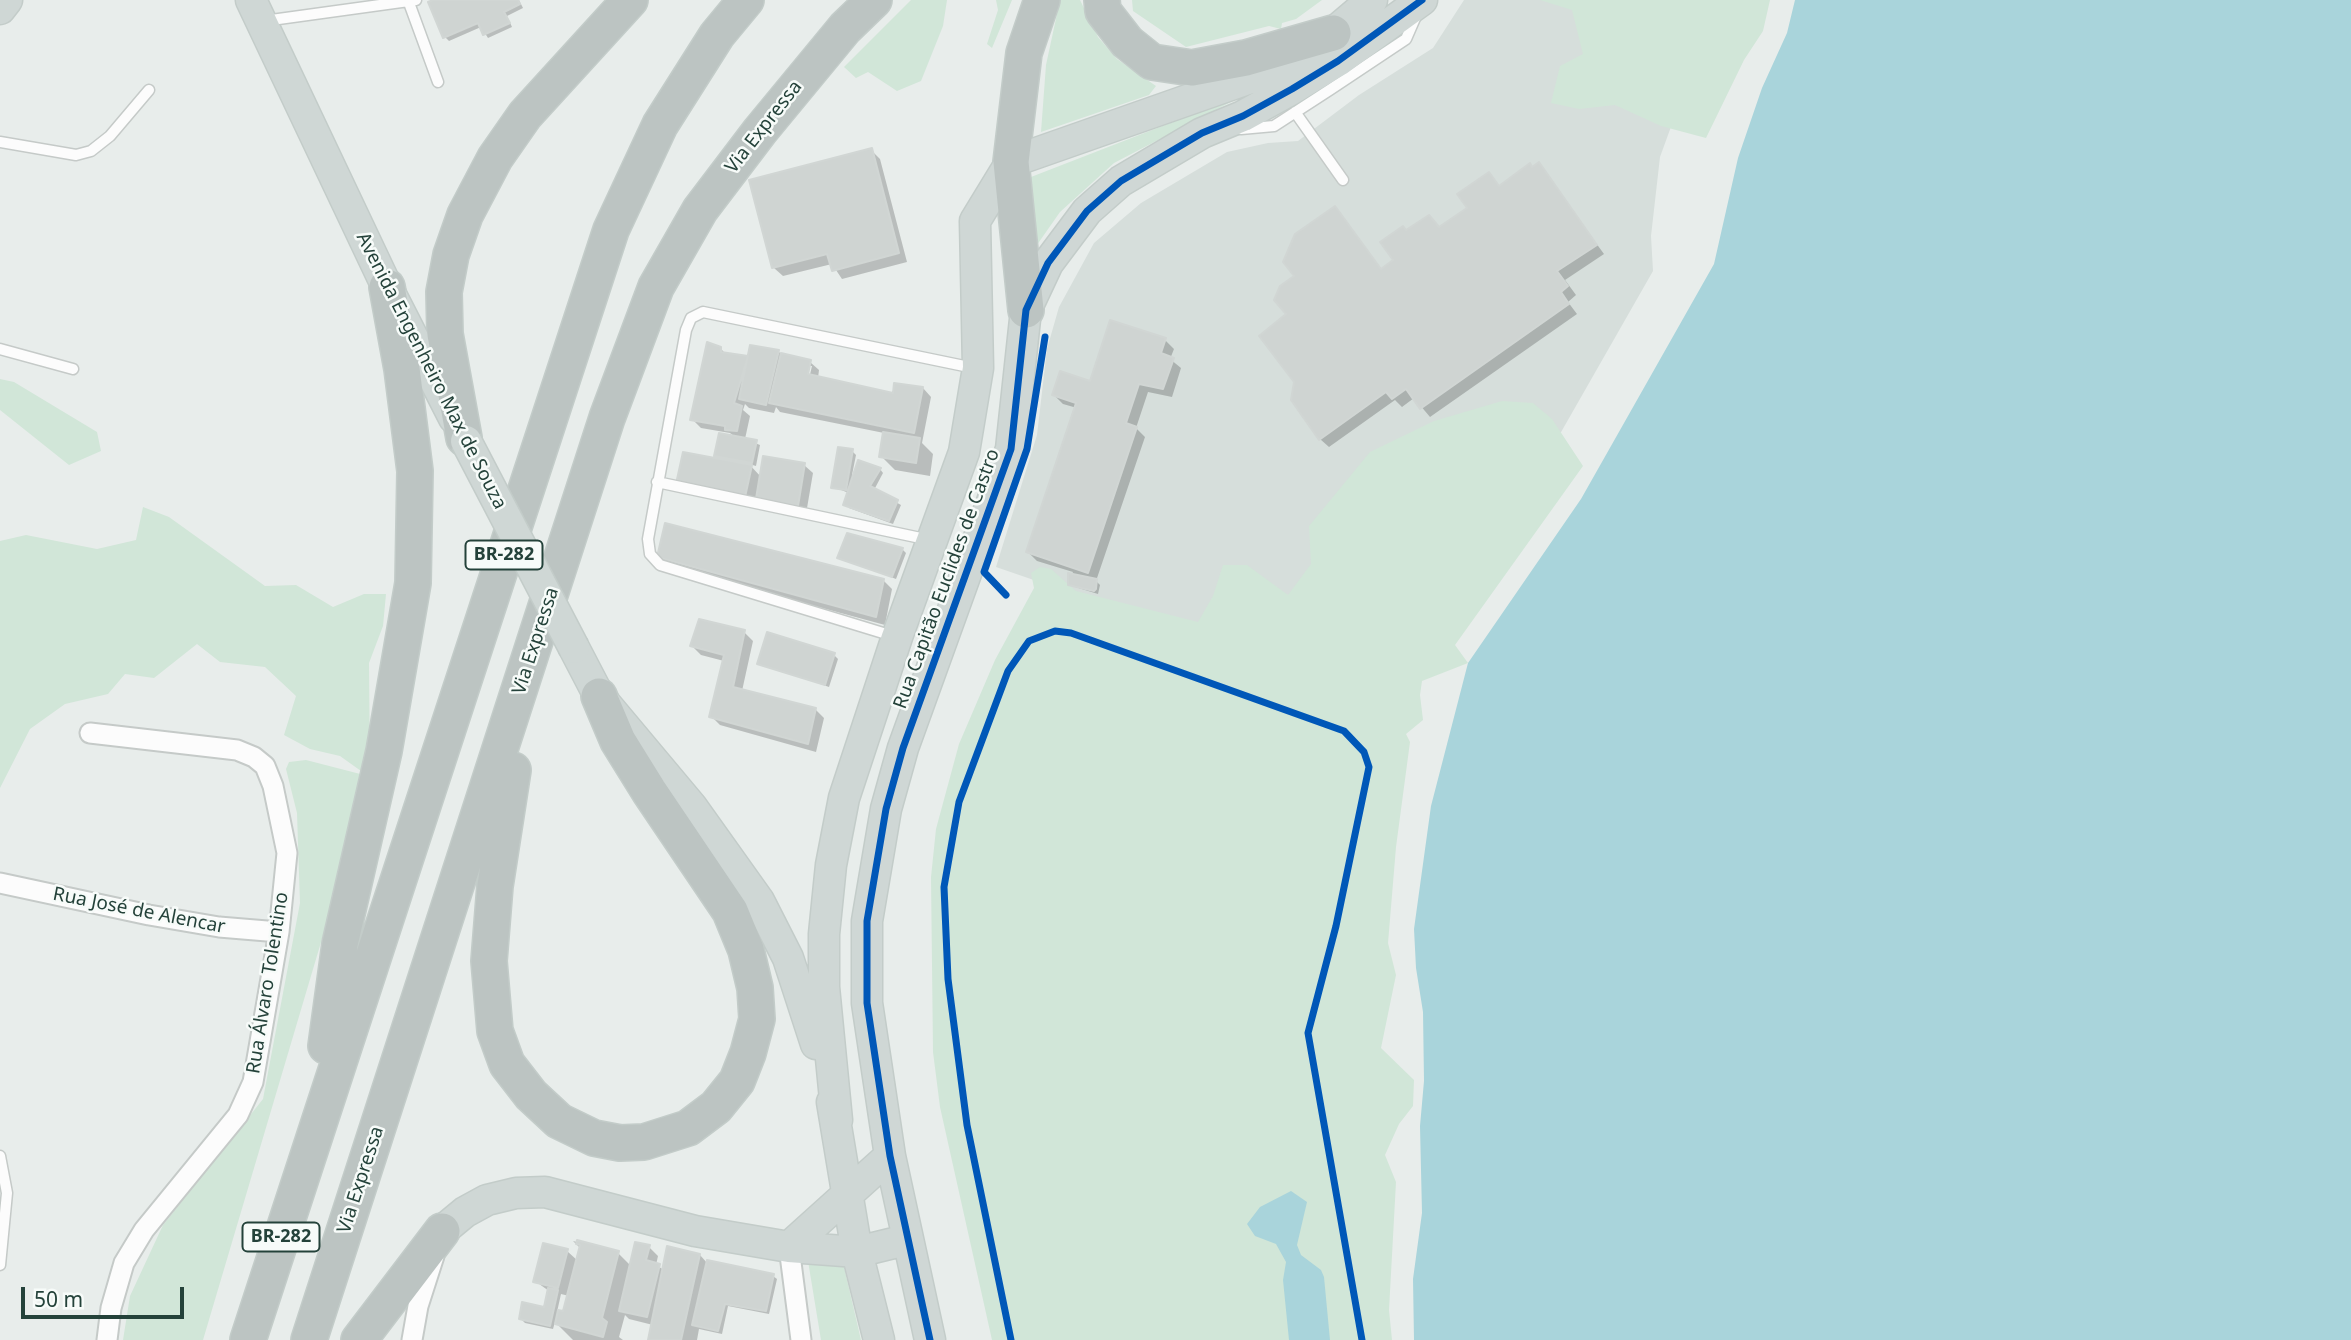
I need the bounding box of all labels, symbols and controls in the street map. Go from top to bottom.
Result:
street label: Via Expressa [721,76,807,178]
street label: Avenida Engenheiro Max de Souza [351,229,511,513]
street label: Rua Capitão Euclides de Castro [889,446,1005,712]
road number: BR-282 [466,540,542,570]
street label: Via Expressa [508,585,564,697]
street label: Rua José de Alencar [51,883,227,939]
street label: Rua Álvaro Tolentino [242,891,294,1075]
street label: Via Expressa [333,1124,389,1236]
road number: BR-282 [243,1222,320,1252]
scale bar [24,1274,187,1318]
text: 50 m [34,1285,83,1313]

